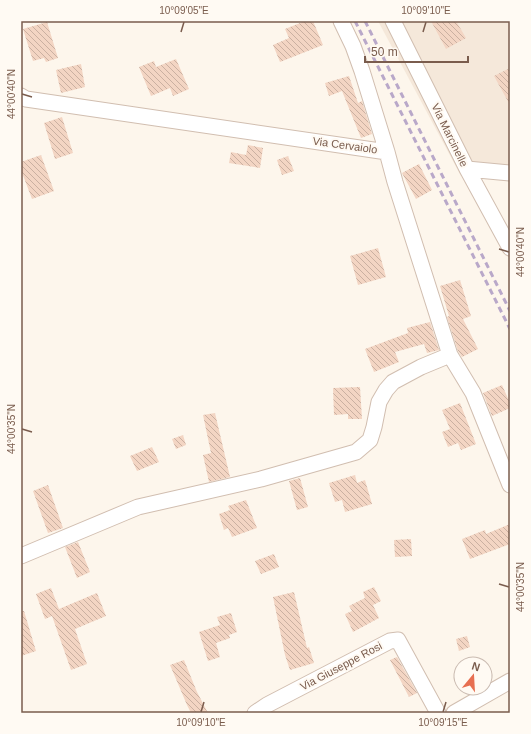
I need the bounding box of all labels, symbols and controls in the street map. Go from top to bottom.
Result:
text: 10°09'05"E [159,5,209,16]
text: 10°09'10"E [401,5,451,16]
scale bar [365,38,468,64]
text: 50 m [371,45,398,59]
text: 44°00'40"N [6,69,17,119]
street label: Via Marcinelle [430,101,470,169]
street label: Via Cervaiolo [312,135,378,155]
text: 44°00'40"N [515,227,526,277]
text: 44°00'35"N [6,404,17,454]
text: 44°00'35"N [515,562,526,612]
street label: Via Giuseppe Rosi [298,639,384,693]
north arrow [453,656,493,696]
text: N [470,660,482,673]
text: 10°09'10"E [176,717,226,728]
text: 10°09'15"E [418,717,468,728]

